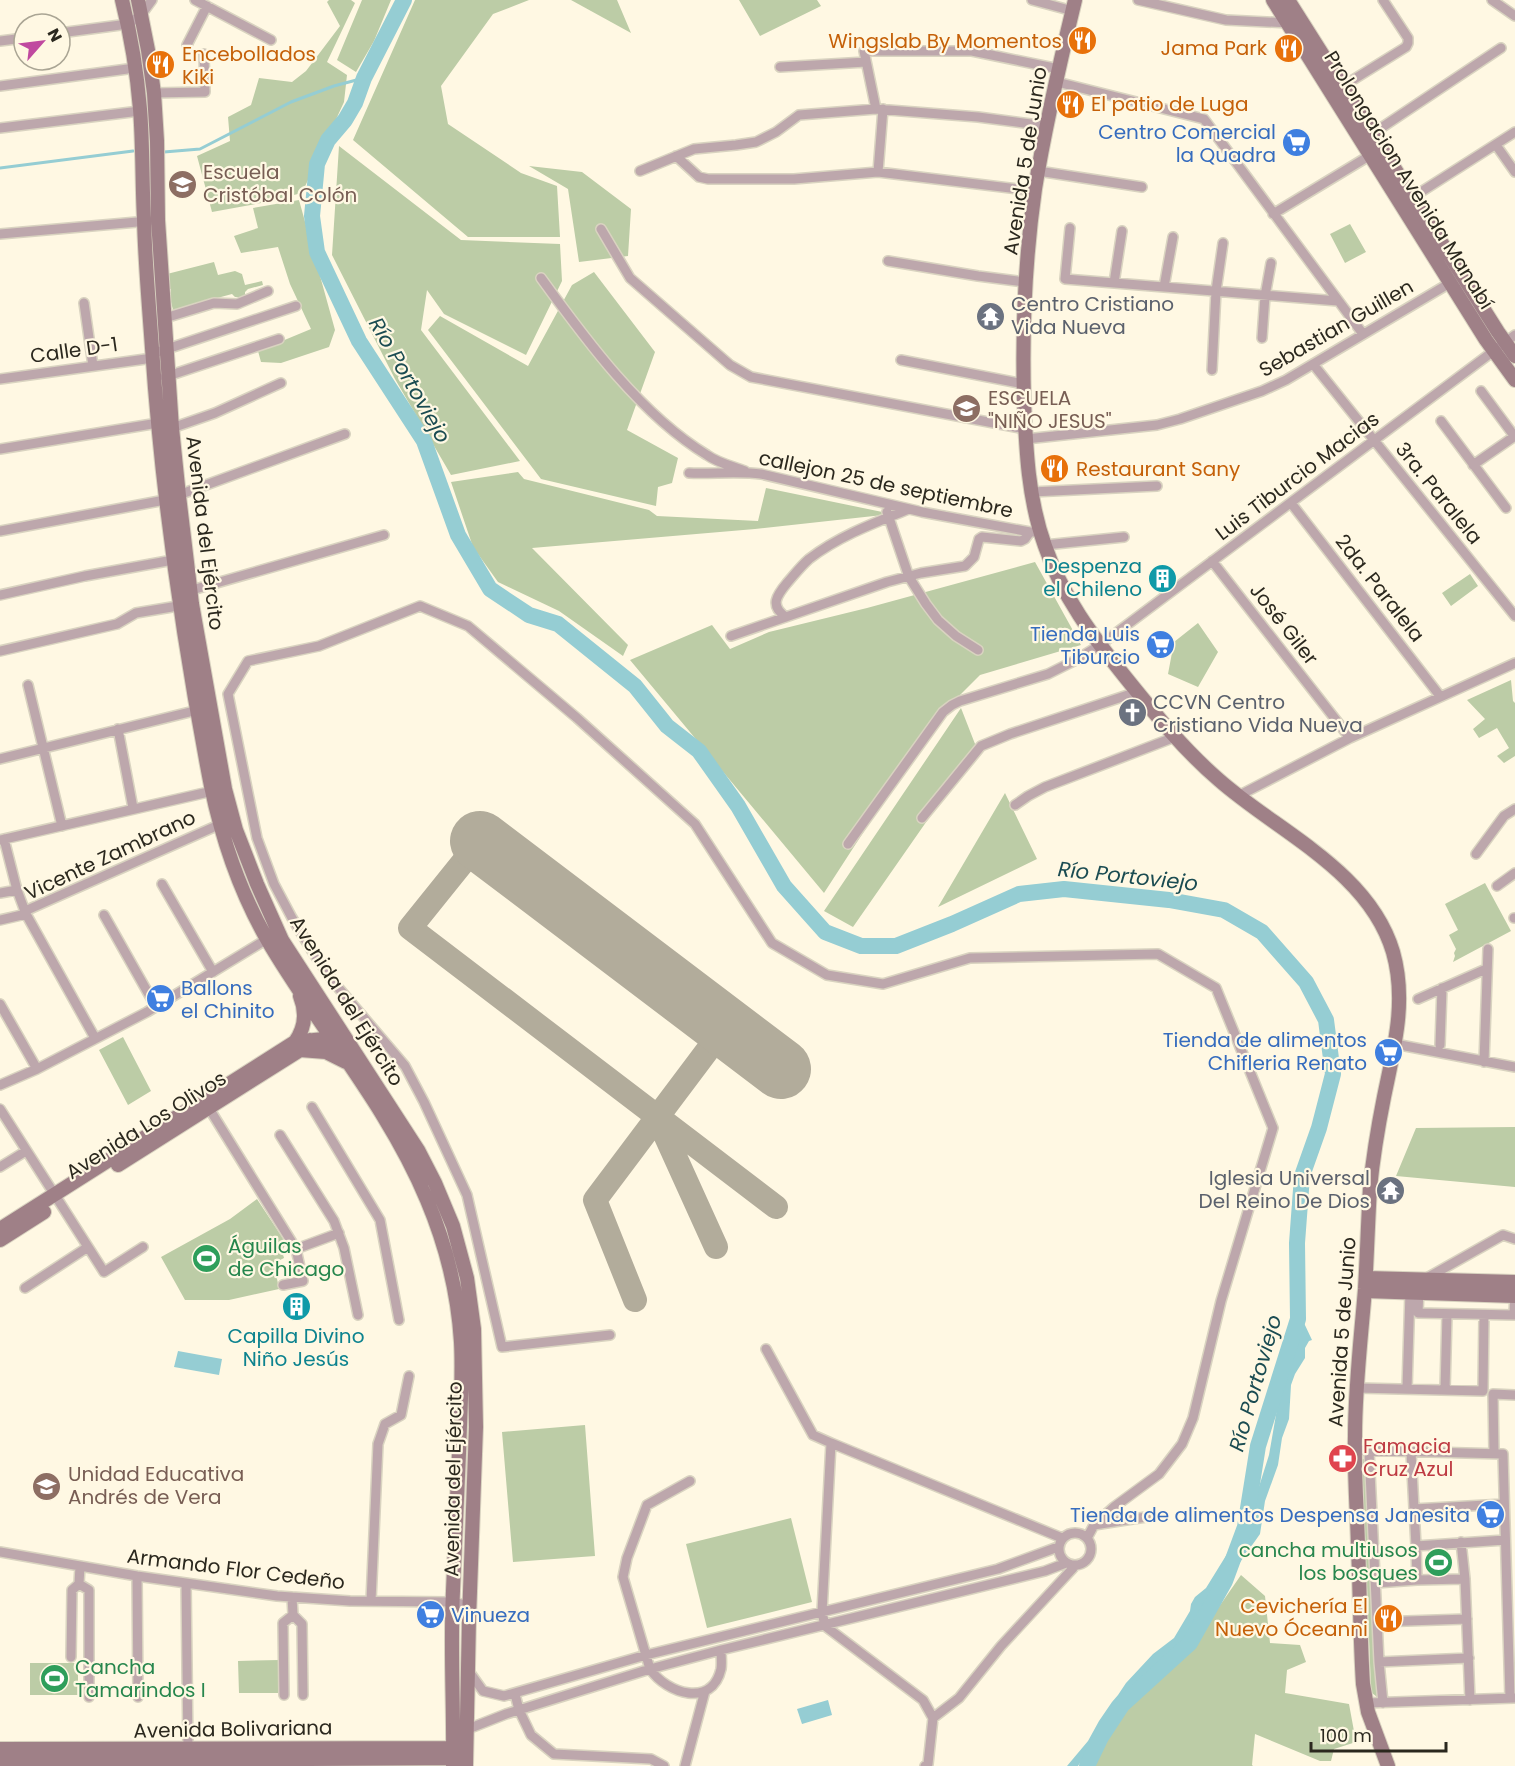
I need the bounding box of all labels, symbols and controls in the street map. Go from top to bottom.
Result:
north arrow [12,12,72,72]
text: N [42,24,68,46]
restaurant icon: Wingslab By Momentos [1067,25,1099,57]
place label: Wingslab By Momentos [828,27,1062,55]
restaurant icon: Jama Park [1272,32,1304,64]
place label: Jama Park [1161,34,1268,62]
place label: Encebollados Kiki [182,40,316,91]
street label: Prolongacion Avenida Manabí [1318,45,1500,315]
restaurant icon: Encebollados Kiki [145,49,177,81]
street label: Avenida 5 de Junio [996,65,1054,257]
restaurant icon: El patio de Luga [1054,88,1086,120]
place label: El patio de Luga [1091,90,1249,118]
place label: Centro Comercial la Quadra [1098,118,1276,169]
supermarket icon: Centro Comercial la Quadra [1281,127,1313,159]
place label: Escuela Cristóbal Colón [203,158,357,209]
school or university icon: Escuela Cristóbal Colón [166,168,198,200]
street label: Sebastian Guillen [1254,272,1418,384]
place label: Centro Cristiano Vida Nueva [1011,290,1174,341]
temple icon: Centro Cristiano Vida Nueva [974,300,1006,332]
water label: Río Portoviejo [362,312,458,448]
street label: Calle D-1 [28,330,120,370]
place label: ESCUELA "NIÑO JESUS" [988,384,1112,435]
school or university icon: ESCUELA "NIÑO JESUS" [951,393,983,425]
street label: Luis Tiburcio Macias [1209,405,1385,547]
street label: Avenida del Ejército [179,434,231,632]
street label: 3ra. Paralela [1389,436,1489,550]
street label: callejon 25 de septiembre [756,443,1016,525]
restaurant icon: Restaurant Sany [1039,453,1071,485]
place label: Restaurant Sany [1076,455,1240,483]
street label: 2da. Paralela [1329,528,1431,648]
place label: Despenza el Chileno [1043,552,1142,603]
building icon: Despenza el Chileno [1147,562,1179,594]
street label: José Giler [1243,577,1325,671]
place label: Tienda Luis Tiburcio [1030,620,1140,671]
supermarket icon: Tienda Luis Tiburcio [1145,629,1177,661]
place label: CCVN Centro Cristiano Vida Nueva [1153,688,1363,739]
church icon: CCVN Centro Cristiano Vida Nueva [1116,697,1148,729]
street label: Vicente Zambrano [20,803,200,907]
water label: Río Portoviejo [1056,854,1200,898]
street label: Avenida del Ejército [283,911,411,1091]
place label: Ballons el Chinito [181,974,275,1025]
supermarket icon: Ballons el Chinito [144,983,176,1015]
place label: Tienda de alimentos Chifleria Renato [1163,1026,1367,1077]
supermarket icon: Tienda de alimentos Chifleria Renato [1372,1036,1404,1068]
street label: Avenida Los Olivos [60,1064,232,1186]
place label: Iglesia Universal Del Reino De Dios [1199,1164,1370,1215]
temple icon: Iglesia Universal Del Reino De Dios [1375,1174,1407,1206]
place label: Águilas de Chicago [228,1232,344,1283]
street label: Avenida 5 de Junio [1321,1236,1363,1428]
sports icon: Águilas de Chicago [191,1242,223,1274]
building icon: Capilla Divino Niño Jesús [280,1290,312,1322]
water label: Río Portoviejo [1222,1311,1288,1455]
place label: Capilla Divino Niño Jesús [228,1322,364,1373]
street label: Avenida del Ejército [437,1381,469,1577]
place label: Famacia Cruz Azul [1363,1432,1453,1483]
pharmacy icon: Famacia Cruz Azul [1326,1442,1358,1474]
place label: Unidad Educativa Andrés de Vera [68,1460,244,1511]
school or university icon: Unidad Educativa Andrés de Vera [31,1470,63,1502]
supermarket icon: Tienda de alimentos Despensa Janesita [1475,1499,1507,1531]
place label: Tienda de alimentos Despensa Janesita [1070,1501,1470,1529]
place label: cancha multiusos los bosques [1239,1536,1418,1587]
street label: Armando Flor Cedeño [125,1542,347,1596]
sports icon: cancha multiusos los bosques [1423,1546,1455,1578]
place label: Cevichería El Nuevo Óceanni [1215,1592,1368,1643]
supermarket icon: Vinueza [414,1599,446,1631]
place label: Vinueza [451,1601,530,1629]
restaurant icon: Cevichería El Nuevo Óceanni [1373,1602,1405,1634]
place label: Cancha Tamarindos I [75,1653,206,1704]
sports icon: Cancha Tamarindos I [38,1663,70,1695]
street label: Avenida Bolivariana [133,1713,333,1745]
scale bar [1311,1715,1446,1753]
text: 100 m [1320,1723,1372,1748]

